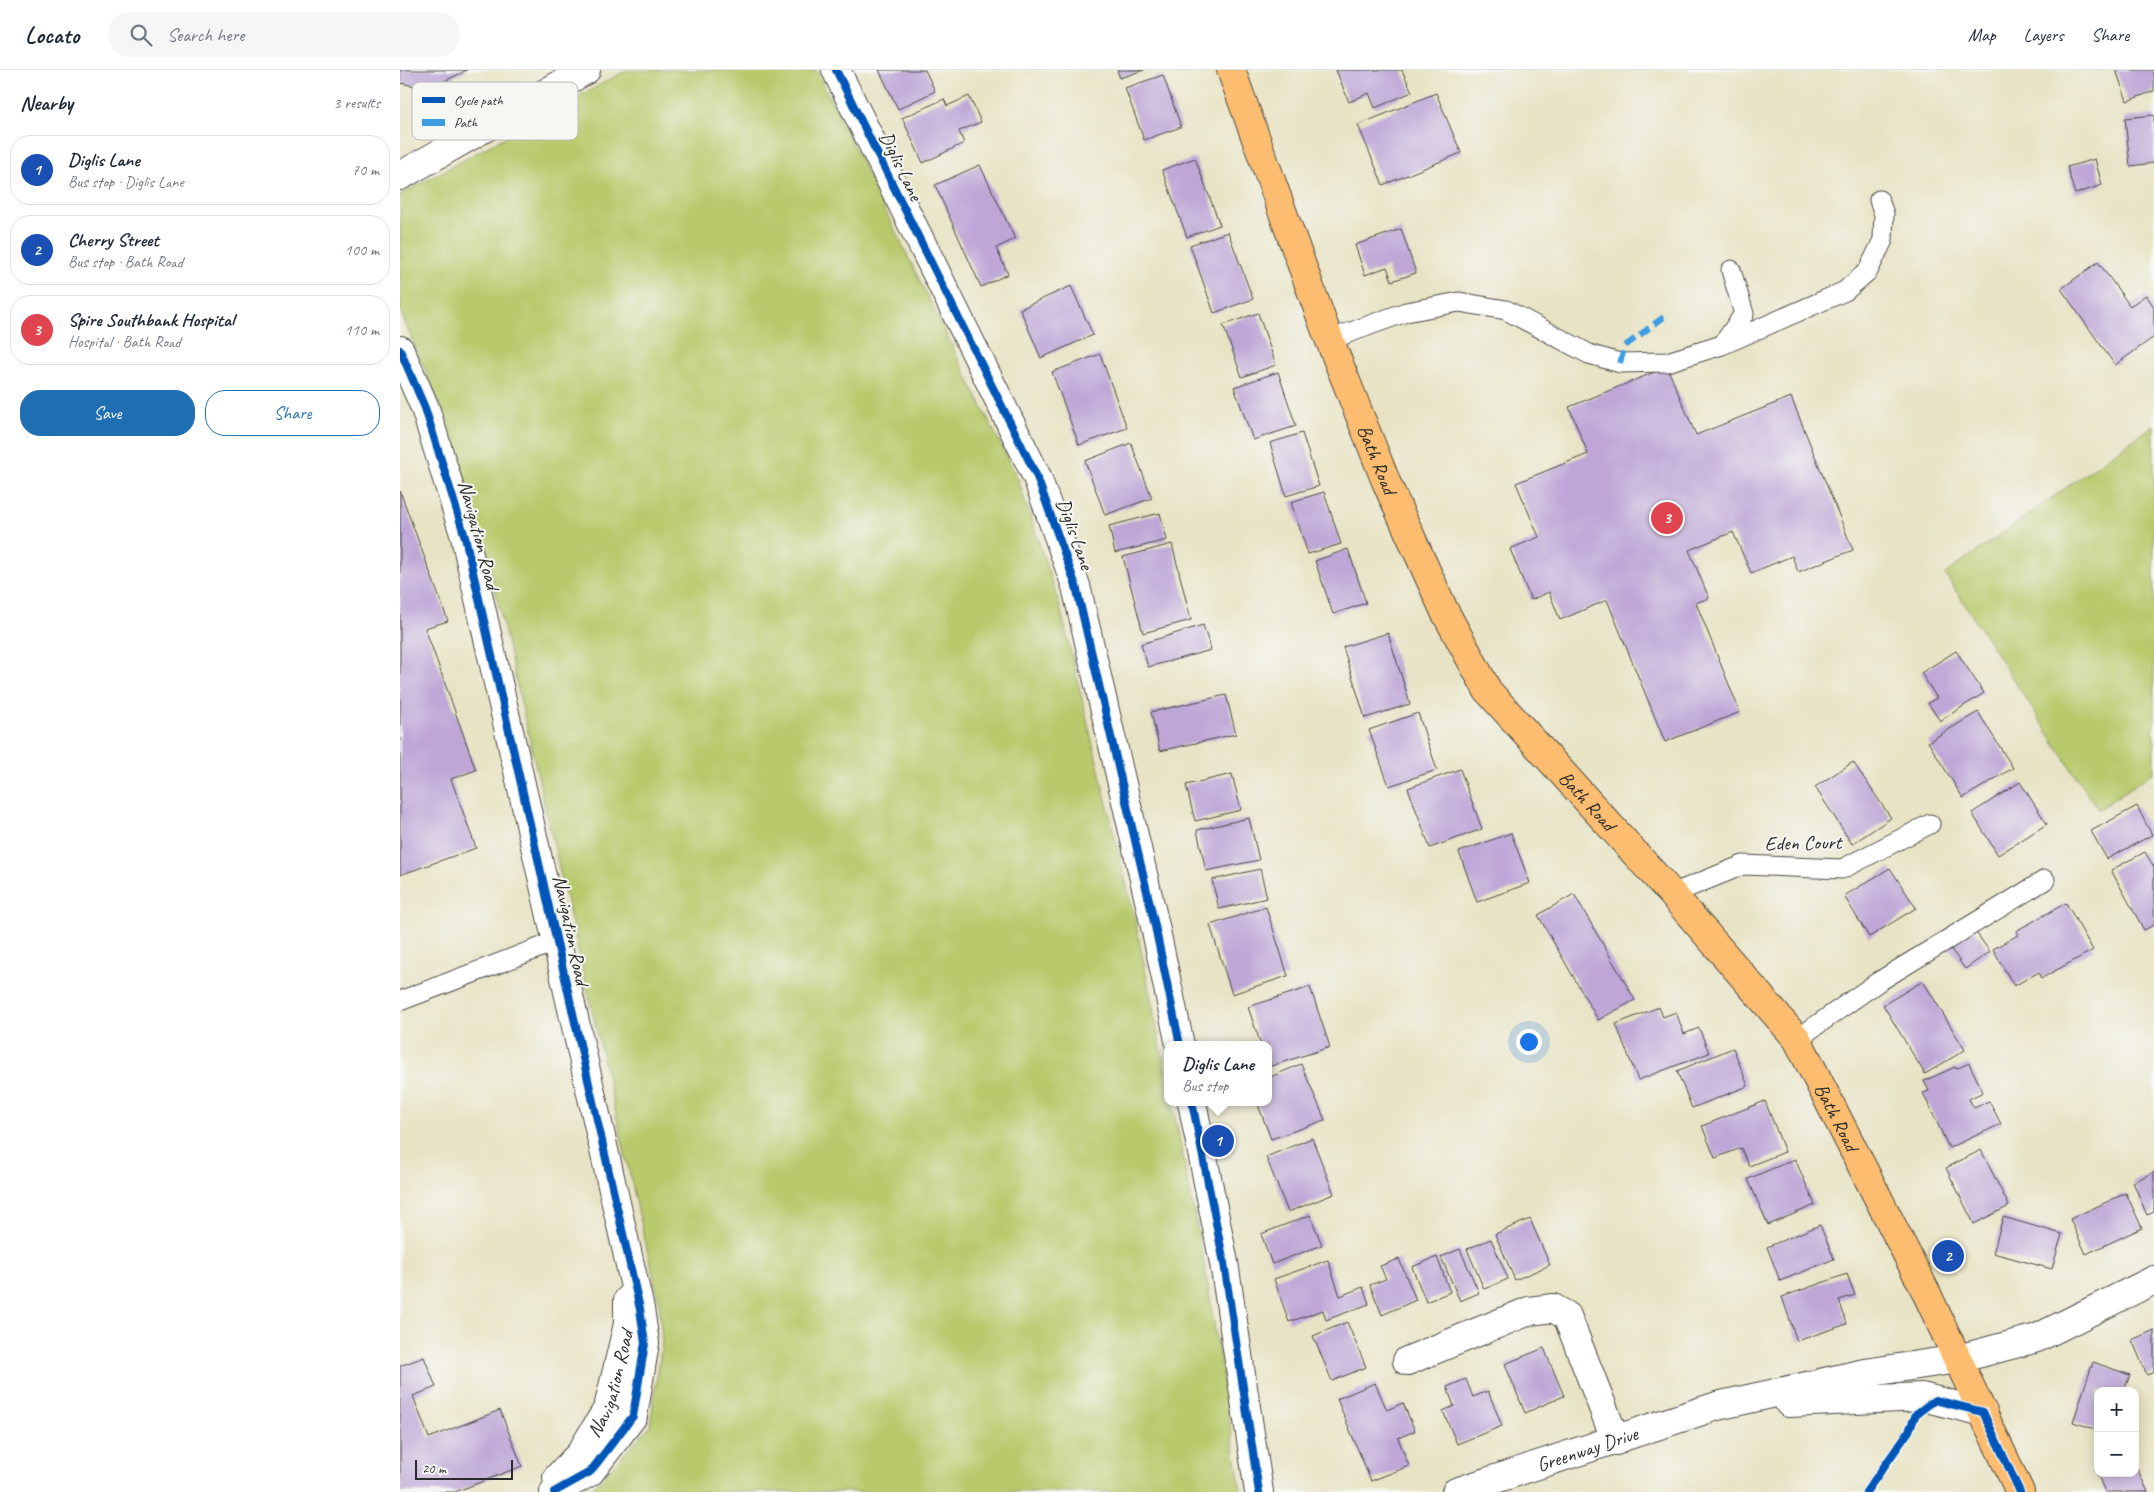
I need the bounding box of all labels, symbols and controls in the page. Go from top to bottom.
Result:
search box [109,12,459,57]
text: Locato [25,20,79,50]
icon: search [127,21,155,49]
text: Search here [167,23,245,47]
text: Map [1968,24,1996,46]
text: Layers [2024,24,2063,46]
text: Share [2091,24,2129,46]
legend [412,82,578,140]
text: Nearby [20,90,73,116]
text: Cycle path [454,92,503,109]
text: 3 results [333,93,380,113]
text: Path [454,114,478,131]
street label: Diglis Lane [874,127,929,206]
text: Diglis Lane [68,148,140,172]
text: 1 [33,160,41,180]
text: 70 m [352,160,379,180]
text: Bus stop · Diglis Lane [68,172,184,192]
text: Cherry Street [68,228,159,252]
text: 2 [33,240,41,260]
text: 100 m [345,240,379,260]
text: Bus stop · Bath Road [68,252,183,272]
text: Spire Southbank Hospital [68,308,234,332]
text: 3 [33,320,41,340]
text: 110 m [345,320,379,340]
text: Hospital · Bath Road [68,332,181,352]
button: Save [20,390,195,436]
button: Share [205,390,380,436]
street label: Bath Road [1352,421,1404,501]
street label: Navigation Road [453,478,506,595]
street label: Diglis Lane [1051,495,1100,574]
pin: 3 [1651,499,1683,537]
street label: Bath Road [1554,765,1623,838]
street label: Eden Court [1765,830,1844,856]
street label: Navigation Road [547,873,595,990]
your location [1516,1029,1542,1055]
popup [1164,1041,1272,1106]
text: Diglis Lane [1182,1052,1254,1076]
text: Bus stop [1182,1076,1228,1096]
street label: Bath Road [1809,1079,1866,1158]
pin: 1 [1202,1122,1234,1160]
pin: 2 [1932,1237,1964,1275]
street label: Navigation Road [581,1325,639,1442]
map controls [2094,1387,2139,1477]
button: + [2094,1387,2139,1432]
street label: Greenway Drive [1533,1420,1642,1477]
button: − [2094,1432,2139,1477]
scale bar [415,1457,512,1480]
text: 20 m [422,1460,446,1477]

